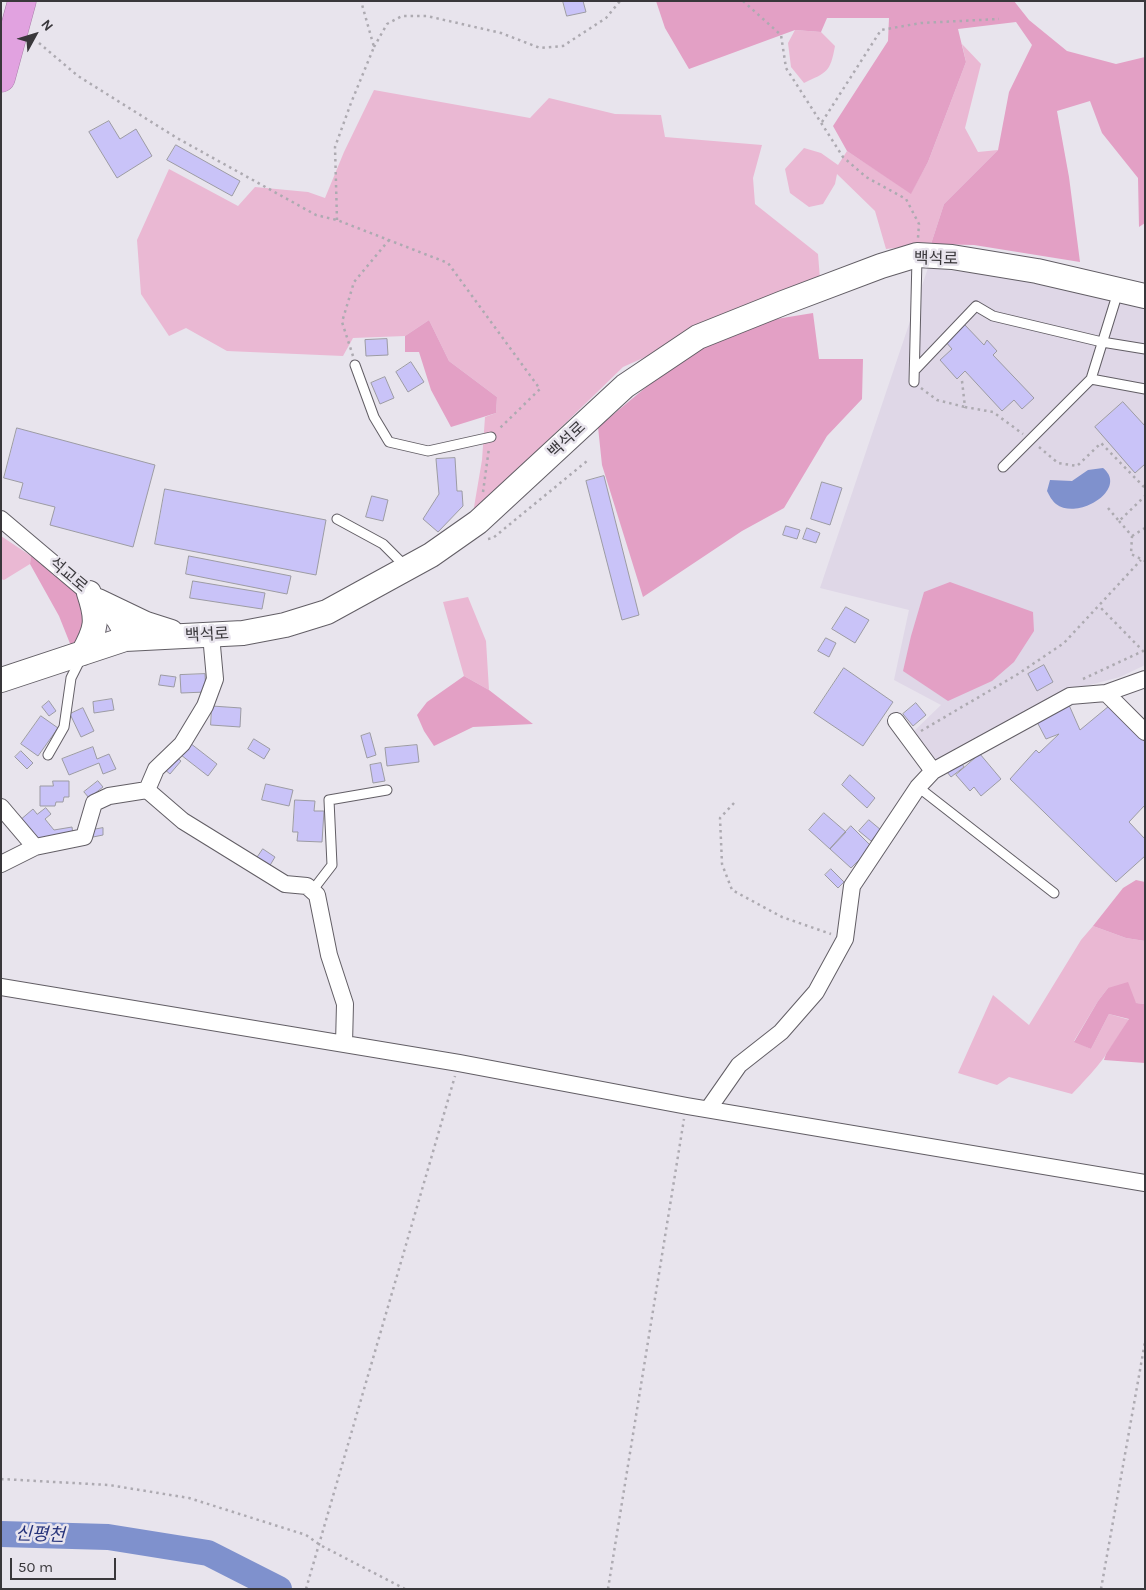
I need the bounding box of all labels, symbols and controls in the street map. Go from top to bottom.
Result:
north arrow [10,10,60,60]
text: N [37,16,57,34]
street label: 백석로 [914,249,958,269]
street label: 백석로 [544,418,590,462]
street label: 석교로 [45,553,91,597]
street label: 백석로 [184,624,230,646]
water label: 신평천 [15,1523,65,1547]
scale bar [12,1548,119,1580]
text: 50 m [18,1558,53,1576]

